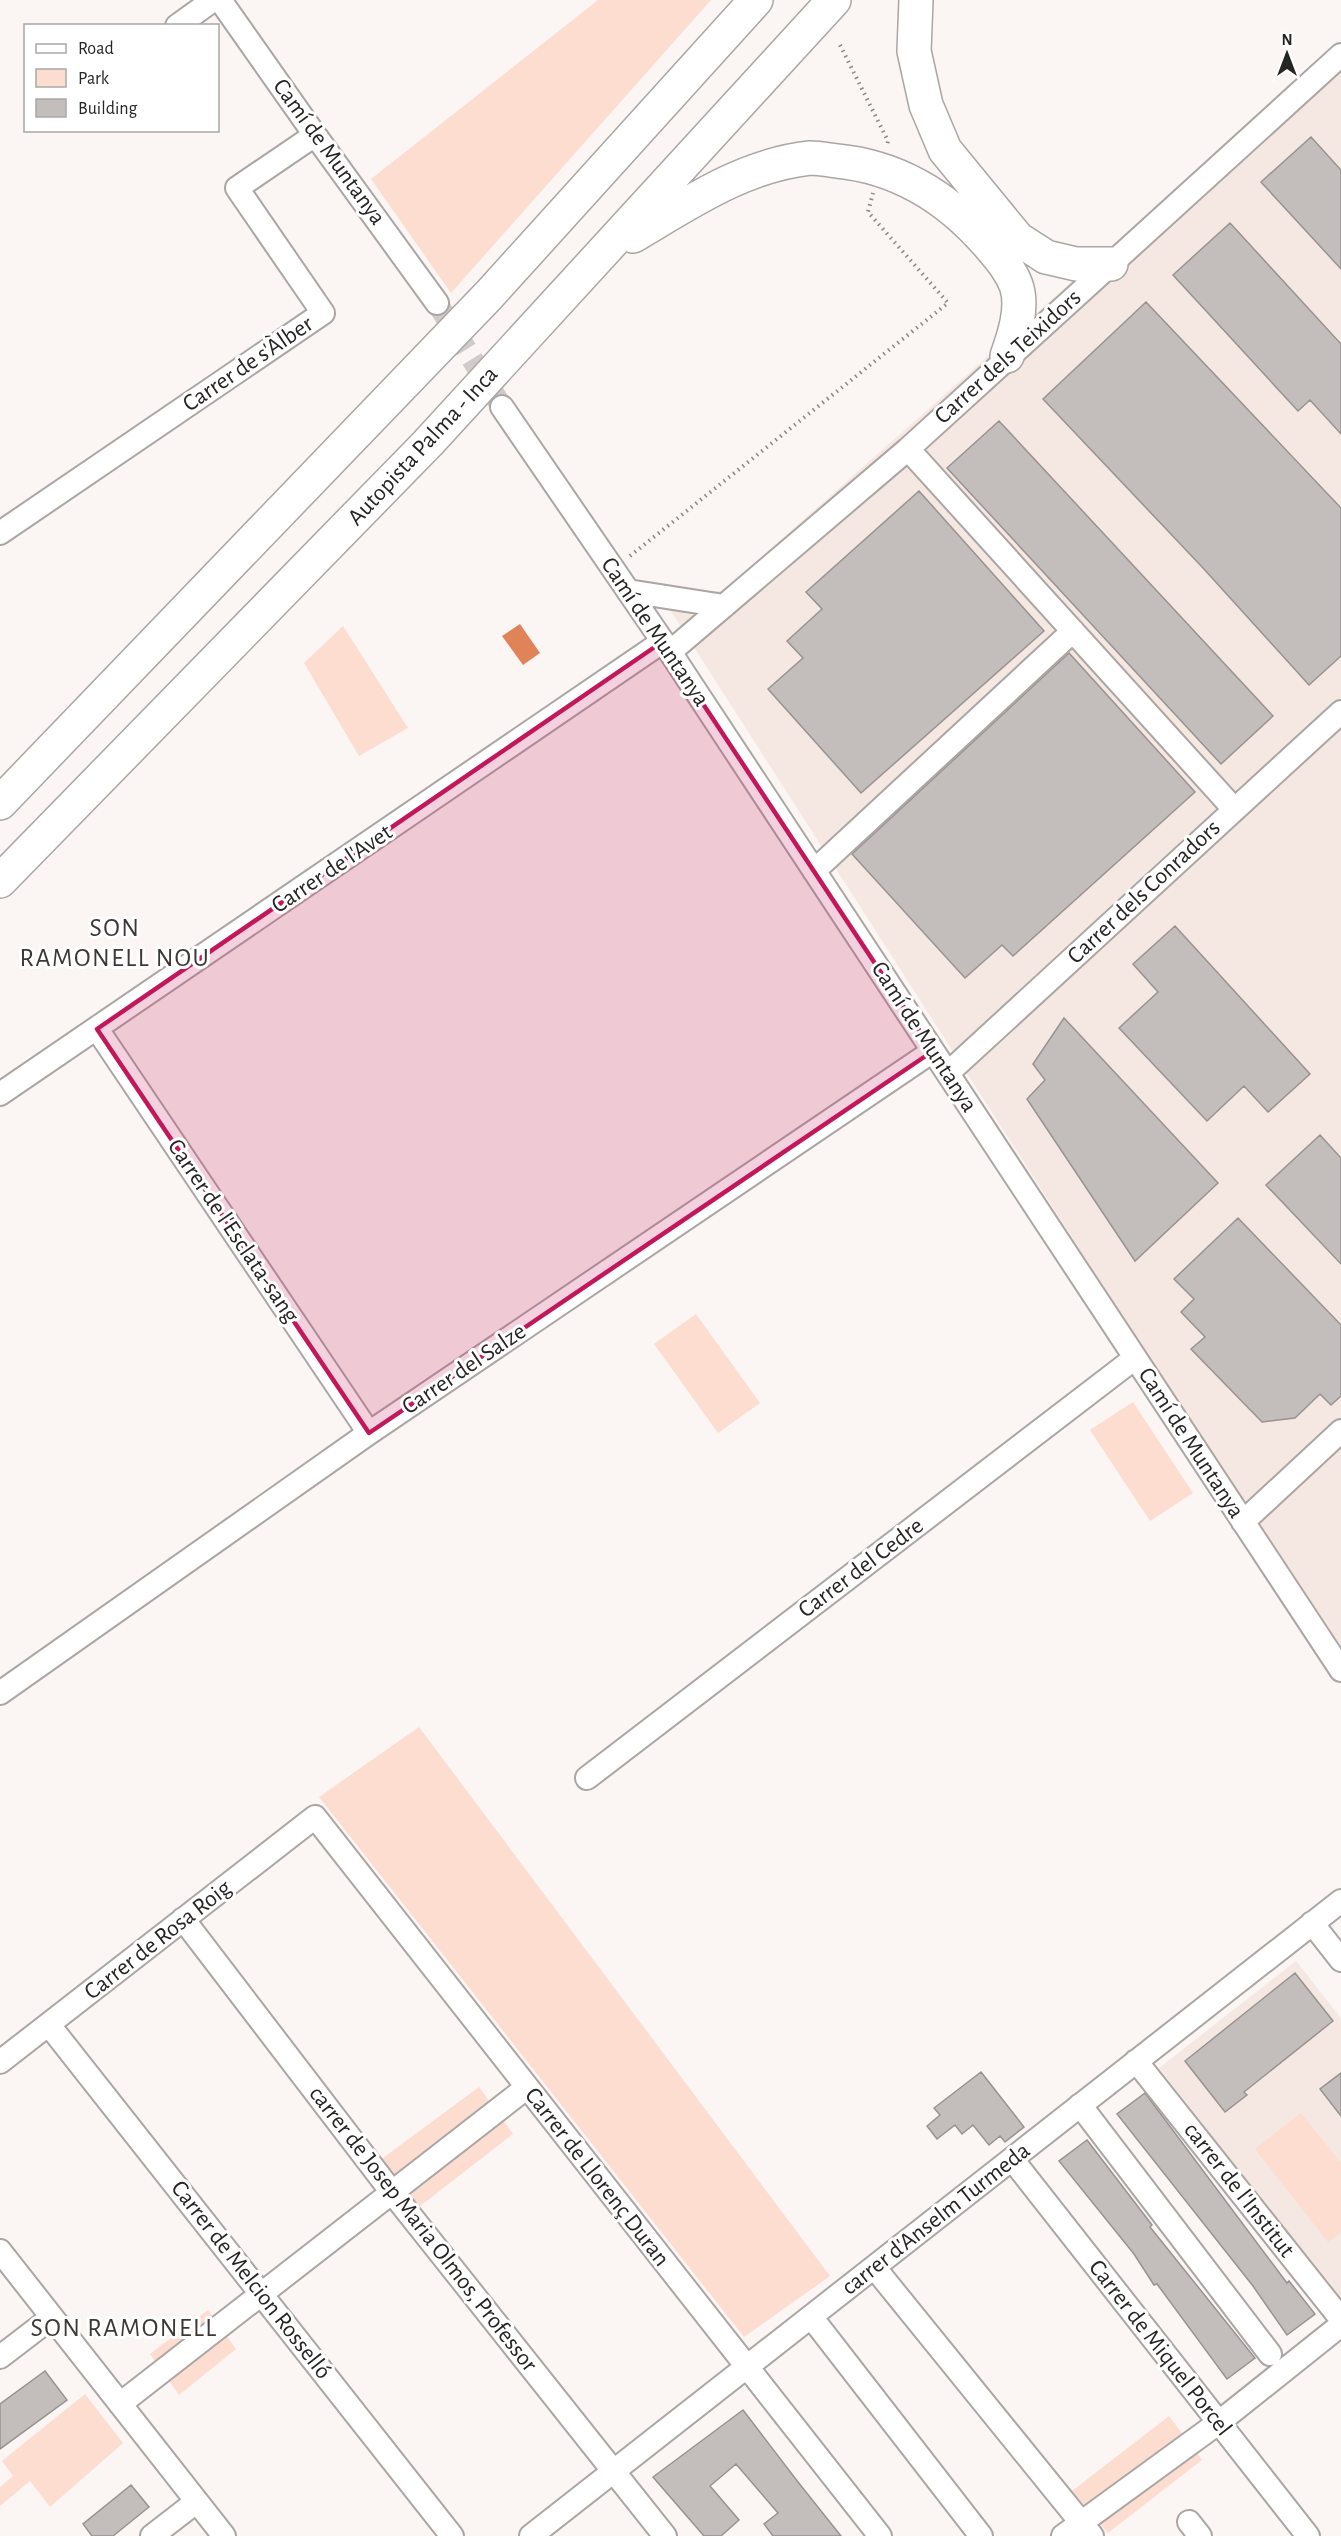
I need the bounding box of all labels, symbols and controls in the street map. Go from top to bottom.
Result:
legend [24,24,219,132]
north arrow [1257,24,1317,84]
text: N [1281,32,1293,48]
text: Road [78,40,114,58]
text: Park [78,70,110,88]
street label: Camí de Muntanya [268,75,390,229]
text: Building [78,100,138,118]
street label: Carrer dels Teixidors [930,285,1086,429]
street label: Carrer de s'Àlber [177,310,318,416]
street label: Autopista Palma - Inca [343,362,503,530]
street label: Camí de Muntanya [596,553,714,711]
street label: Carrer dels Conradors [1063,815,1225,969]
street label: Carrer de l'Avet [267,820,397,918]
district label: SON RAMONELL NOU [20,915,210,971]
street label: Camí de Muntanya [867,958,981,1116]
street label: Carrer de l'Esclata-sang [163,1135,303,1327]
street label: Carrer del Salze [398,1319,530,1419]
street label: Camí de Muntanya [1134,1364,1248,1522]
street label: Carrer del Cedre [794,1514,928,1622]
street label: Carrer de Rosa Roig [80,1875,236,2005]
street label: carrer de Josep Maria Olmos, Professor [304,2082,542,2376]
street label: Carrer de Llorenç Duran [520,2083,674,2271]
street label: carrer de l'Institut [1179,2118,1299,2262]
street label: carrer d'Anselm Turmeda [837,2138,1035,2300]
street label: Carrer de Melcion Rosselló [166,2176,336,2384]
street label: Carrer de Miquel Porcel [1084,2255,1236,2441]
district label: SON RAMONELL [30,2315,218,2341]

